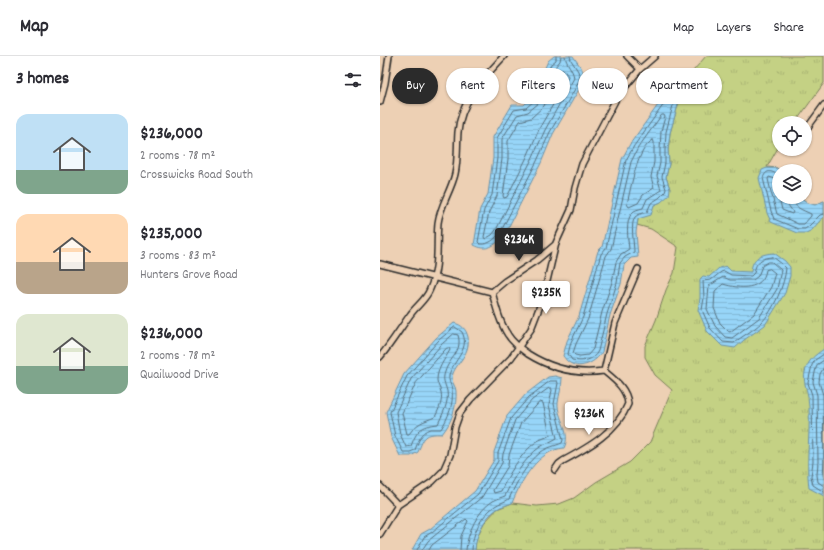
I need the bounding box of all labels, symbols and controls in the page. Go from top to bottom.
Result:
text: Map [20,14,49,41]
text: Map [673,18,694,38]
text: Layers [716,18,751,38]
text: Share [773,18,804,38]
text: 3 homes [16,68,69,92]
chip: Buy [392,68,438,104]
chip: Rent [446,68,499,104]
chip: Filters [507,68,570,104]
chip: New [578,68,628,104]
chip: Apartment [636,68,722,104]
icon: filters [342,69,364,91]
map controls [772,116,812,204]
button: locate [772,116,812,156]
text: $236,000 [140,123,203,147]
icon: home [48,130,96,178]
text: 2 rooms · 78 m² [140,147,215,166]
button: layers [772,164,812,204]
text: Crosswicks Road South [140,166,253,185]
text: $235,000 [140,223,203,247]
pin: $236K [491,228,547,262]
icon: home [48,230,96,278]
text: $236K [504,231,534,250]
text: 3 rooms · 83 m² [140,247,216,266]
text: Hunters Grove Road [140,266,238,285]
pin: $235K [518,281,574,315]
text: $235K [531,284,561,303]
text: $236,000 [140,323,203,347]
icon: home [48,330,96,378]
text: 2 rooms · 78 m² [140,347,215,366]
text: Quailwood Drive [140,366,219,385]
pin: $236K [561,402,617,436]
text: $236K [574,405,604,424]

